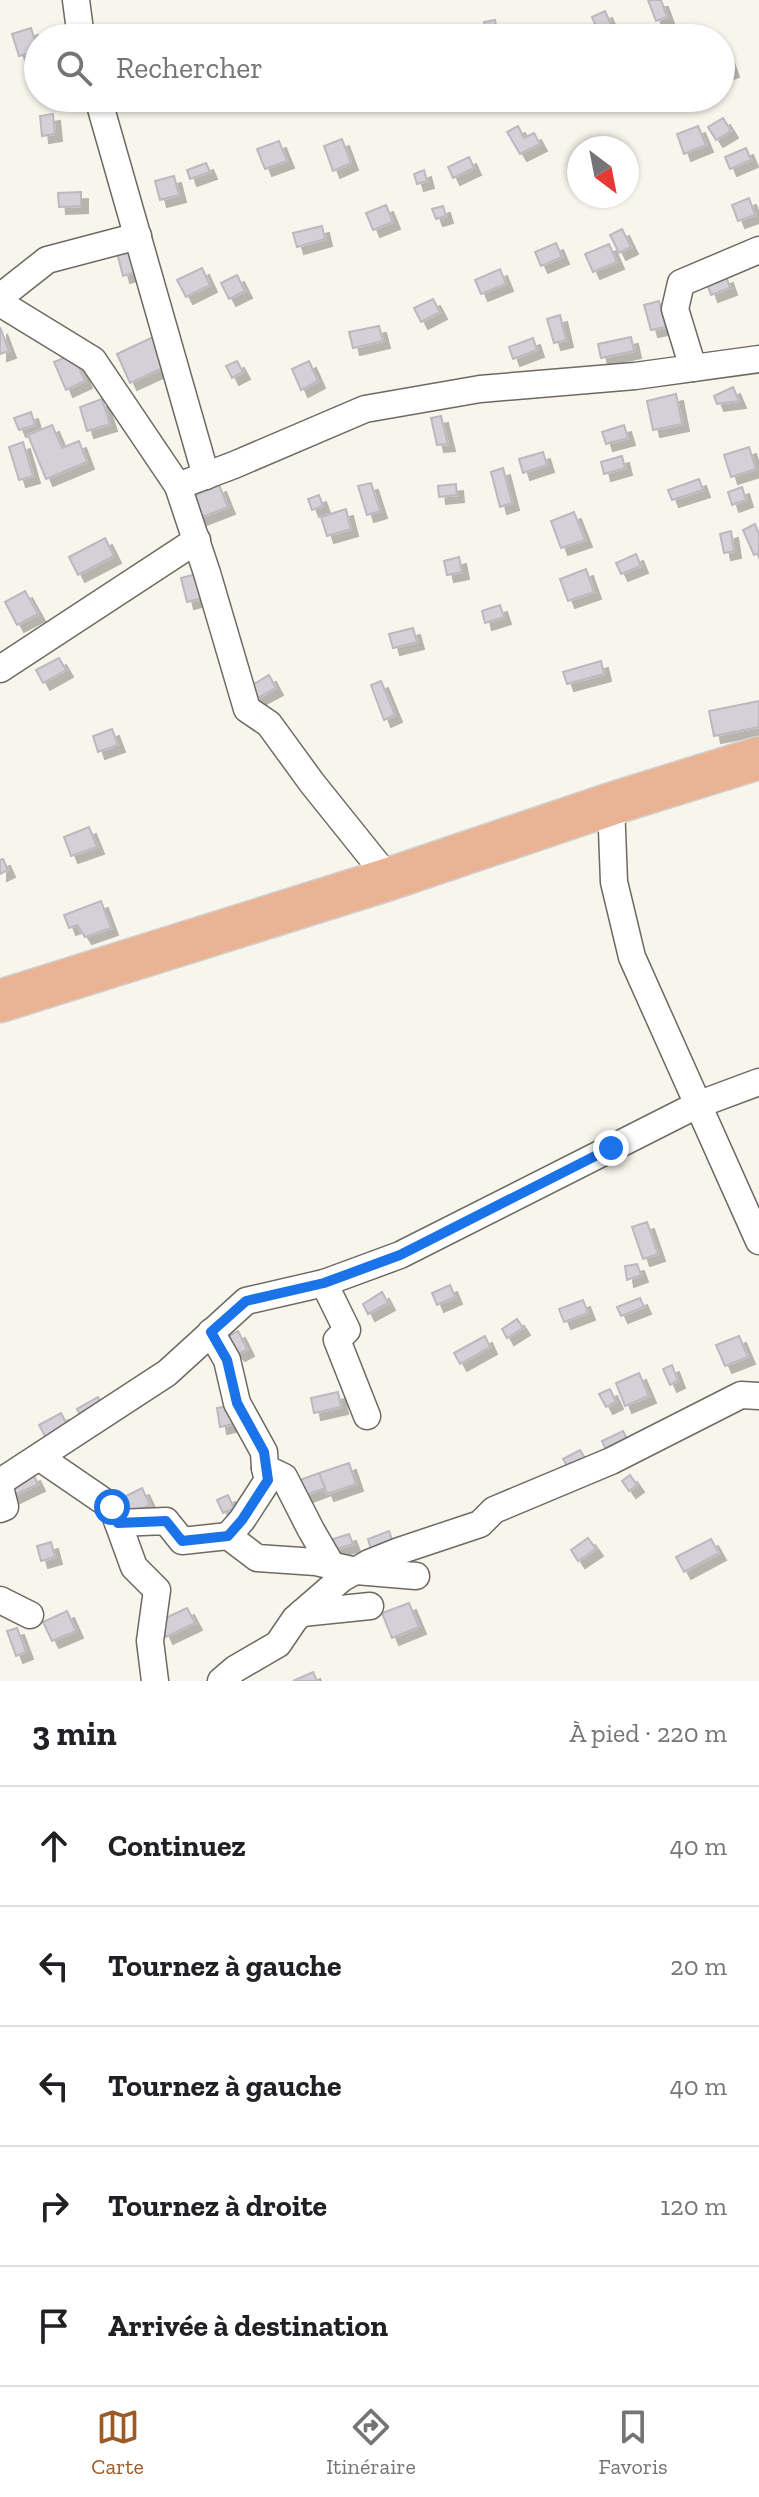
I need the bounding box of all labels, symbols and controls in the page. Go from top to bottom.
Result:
search box [24,24,735,112]
icon: search [52,46,96,90]
text: Rechercher [116,50,263,86]
north arrow [567,136,639,208]
route end [593,1130,629,1166]
route start [94,1489,130,1525]
text: 3 min [32,1713,117,1754]
text: À pied · 220 m [569,1717,727,1749]
icon: ahead [32,1824,76,1868]
text: Continuez [108,1828,246,1864]
text: 40 m [670,1830,727,1862]
icon: left [32,1944,76,1988]
text: Tournez à gauche [108,1948,342,1984]
text: 20 m [670,1950,727,1982]
icon: left [32,2064,76,2108]
text: Tournez à gauche [108,2068,342,2104]
text: 40 m [670,2070,727,2102]
icon: right [32,2184,76,2228]
text: Tournez à droite [108,2188,327,2224]
text: 120 m [660,2190,727,2222]
icon: arrive [32,2304,76,2348]
text: Arrivée à destination [108,2308,388,2344]
tab: Carte [91,2405,144,2480]
tab: Itinéraire [326,2405,416,2480]
tab: Favoris [598,2405,668,2480]

